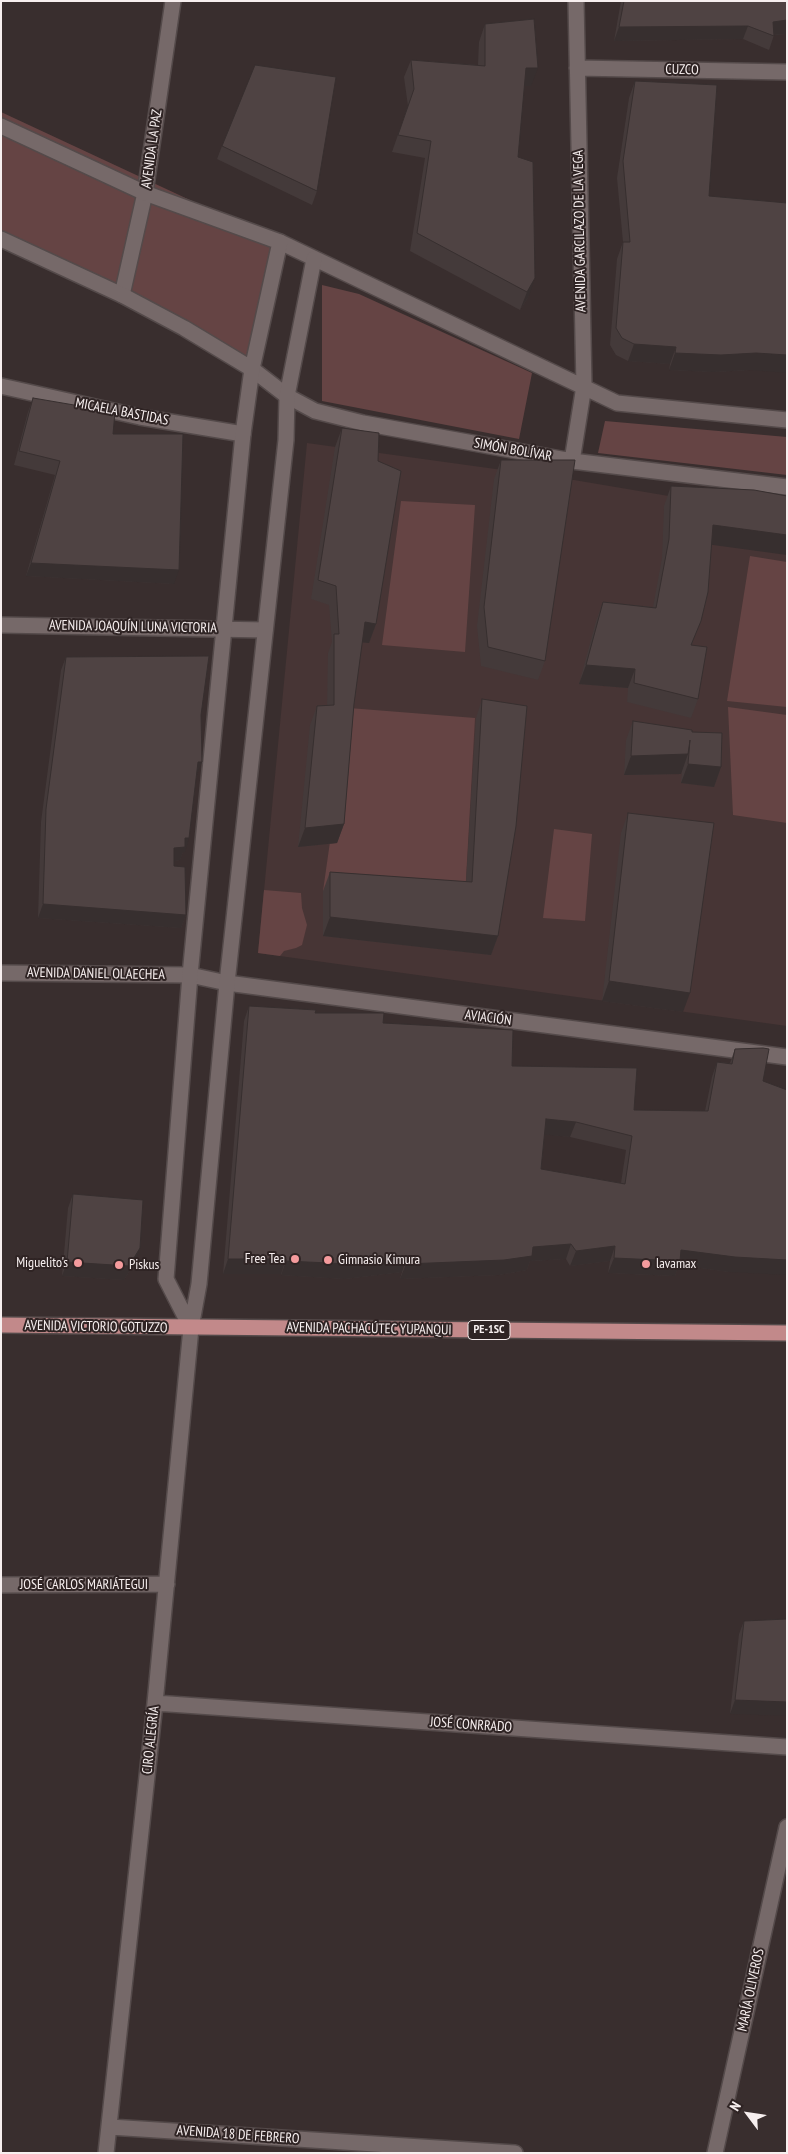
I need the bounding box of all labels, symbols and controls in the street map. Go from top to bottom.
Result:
street label: CUZCO [665,61,699,79]
street label: AVENIDA LA PAZ [138,108,166,190]
street label: AVENIDA GARCILAZO DE LA VEGA [570,150,590,312]
street label: MICAELA BASTIDAS [74,395,170,429]
street label: SIMÓN BOLÍVAR [473,435,553,465]
street label: AVENIDA JOAQUÍN LUNA VICTORIA [49,617,217,637]
street label: AVENIDA DANIEL OLAECHEA [27,964,165,984]
street label: AVIACIÓN [464,1007,512,1029]
place label: Free Tea [245,1251,285,1267]
place label: Gimnasio Kimura [338,1252,420,1268]
marker: Free Tea [289,1253,301,1265]
marker: Gimnasio Kimura [322,1254,334,1266]
place label: Miguelito's [16,1255,68,1271]
place label: lavamax [656,1256,696,1272]
marker: Miguelito's [72,1257,84,1269]
place label: Piskus [129,1257,159,1273]
marker: lavamax [640,1258,652,1270]
marker: Piskus [113,1259,125,1271]
street label: AVENIDA VICTORIO GOTUZZO [24,1317,168,1337]
street label: AVENIDA PACHACÚTEC YUPANQUI [286,1319,452,1339]
road number: PE-1SC [468,1320,510,1340]
street label: JOSÉ CARLOS MARIÁTEGUI [20,1577,148,1593]
street label: CIRO ALEGRÍA [139,1705,163,1775]
street label: JOSÉ CONRRADO [429,1714,513,1736]
street label: MARÍA OLIVEROS [734,1947,768,2033]
north arrow [723,2089,773,2139]
text: N [725,2098,745,2114]
street label: AVENIDA 18 DE FEBRERO [176,2122,300,2148]

